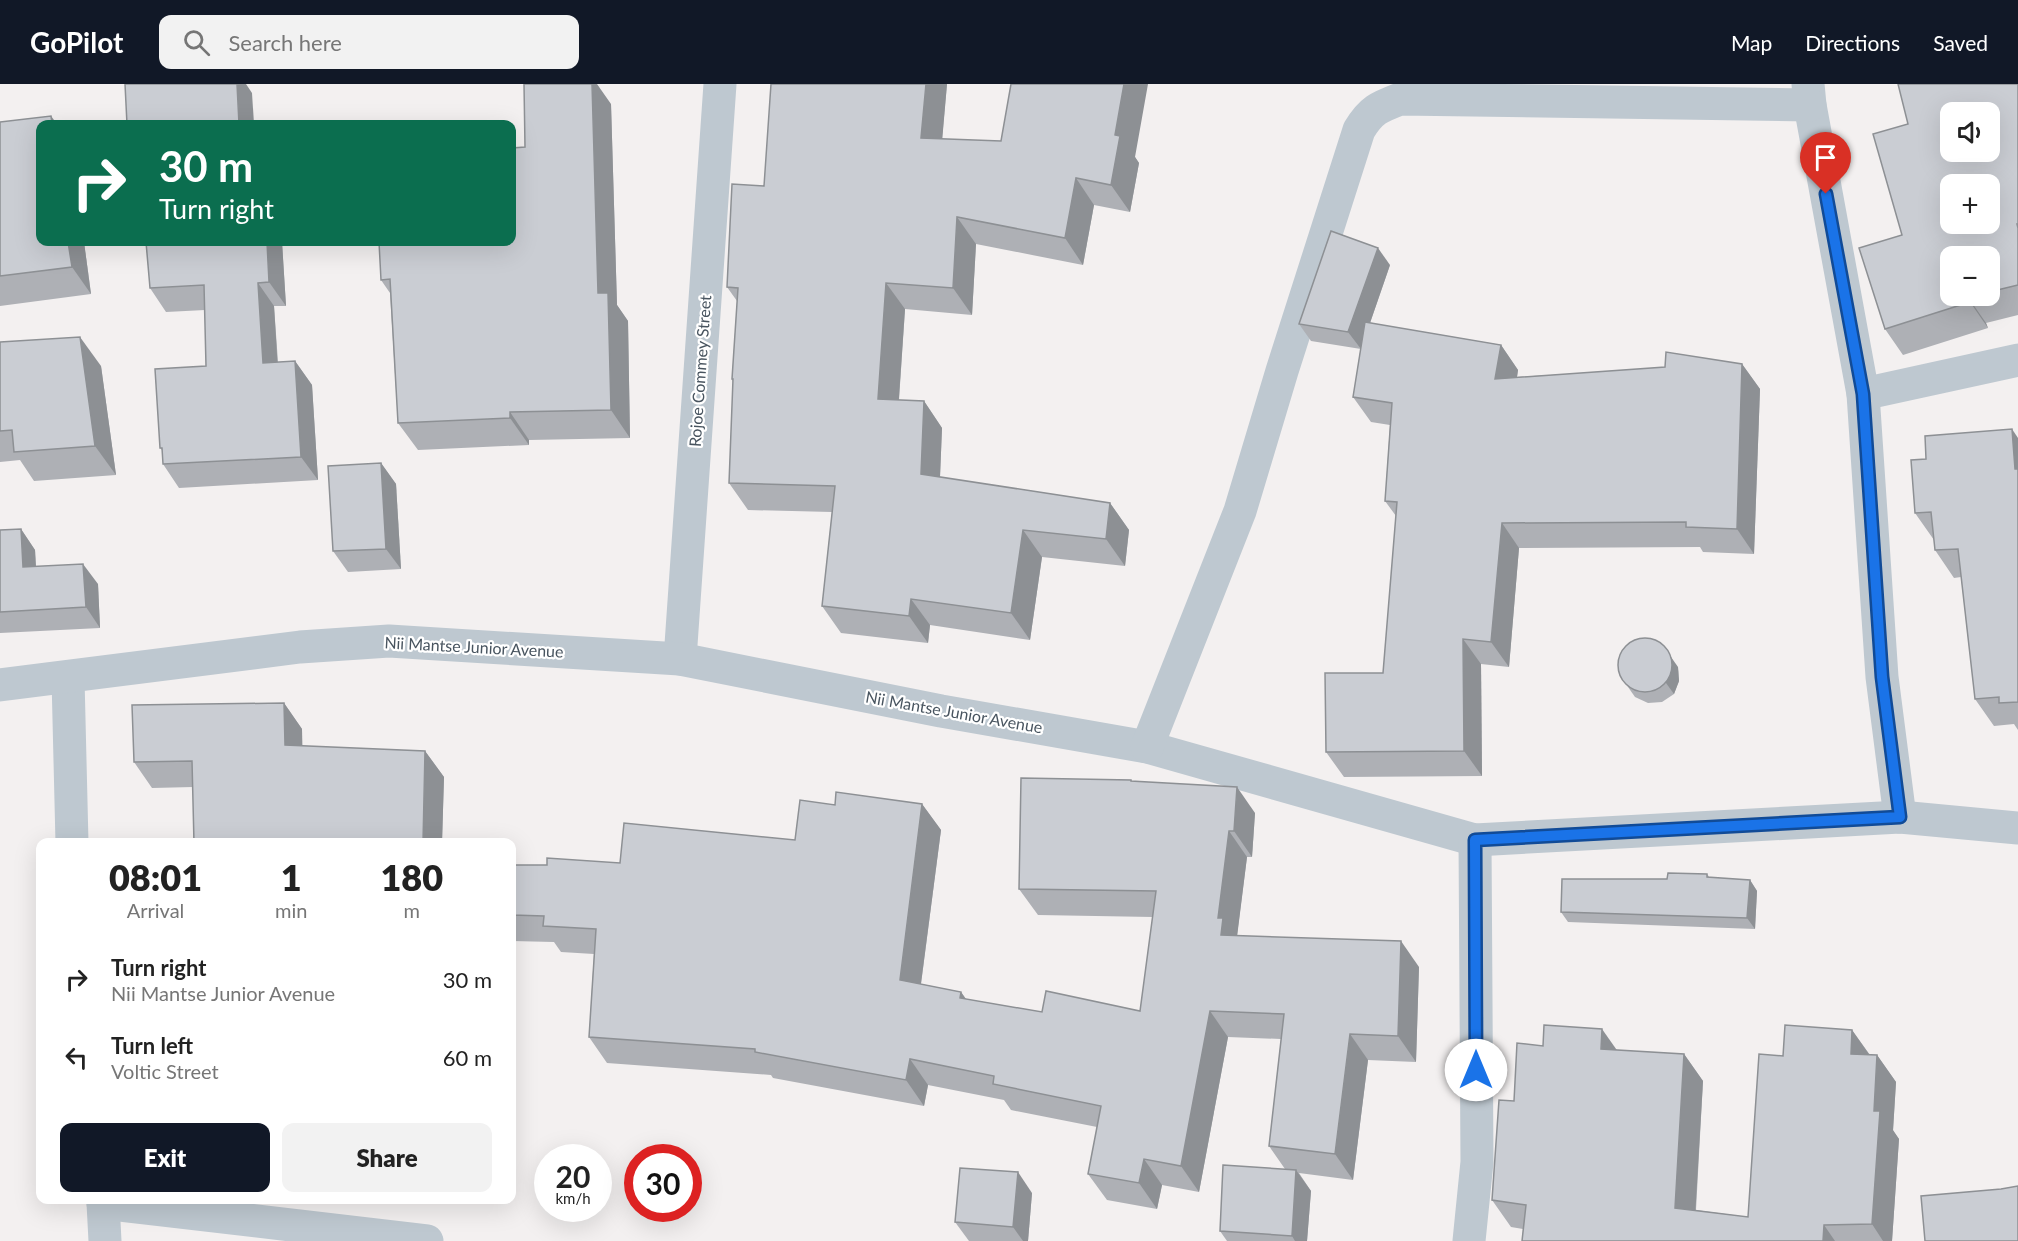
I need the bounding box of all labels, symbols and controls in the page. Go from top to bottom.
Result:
search box [159,15,579,69]
text: GoPilot [30,25,123,59]
icon: search [180,26,213,59]
text: Search here [228,29,342,56]
text: Map [1731,30,1772,55]
text: Directions [1805,30,1900,55]
text: Saved [1933,30,1988,55]
map controls [1940,102,2000,306]
button: sound [1940,102,2000,162]
pin [1800,132,1851,194]
text: 30 m [159,141,253,191]
icon: arrive [1809,141,1842,174]
icon: right [60,144,138,222]
button: + [1940,174,2000,234]
text: Turn right [159,192,274,225]
button: − [1940,246,2000,306]
street label: Rojoe Commey Street [685,294,714,448]
street label: Nii Mantse Junior Avenue [384,632,564,661]
street label: Nii Mantse Junior Avenue [864,687,1044,736]
text: 08:01 [109,855,202,899]
text: 1 [281,855,302,899]
text: 180 [380,855,443,899]
text: Arrival [127,898,184,922]
text: min [275,898,307,922]
text: m [403,898,420,922]
text: Turn right [111,954,206,981]
icon: right [60,963,93,996]
text: 30 m [443,966,492,993]
text: Nii Mantse Junior Avenue [111,981,335,1005]
text: Turn left [111,1032,193,1059]
position arrow [1444,1038,1508,1102]
icon: left [60,1041,93,1074]
text: 60 m [443,1044,492,1071]
text: Voltic Street [111,1059,219,1083]
button: Exit [60,1123,270,1192]
button: Share [282,1123,492,1192]
speed limit sign: 30 [624,1144,702,1222]
text: 20 [556,1158,590,1194]
text: km/h [555,1189,591,1207]

